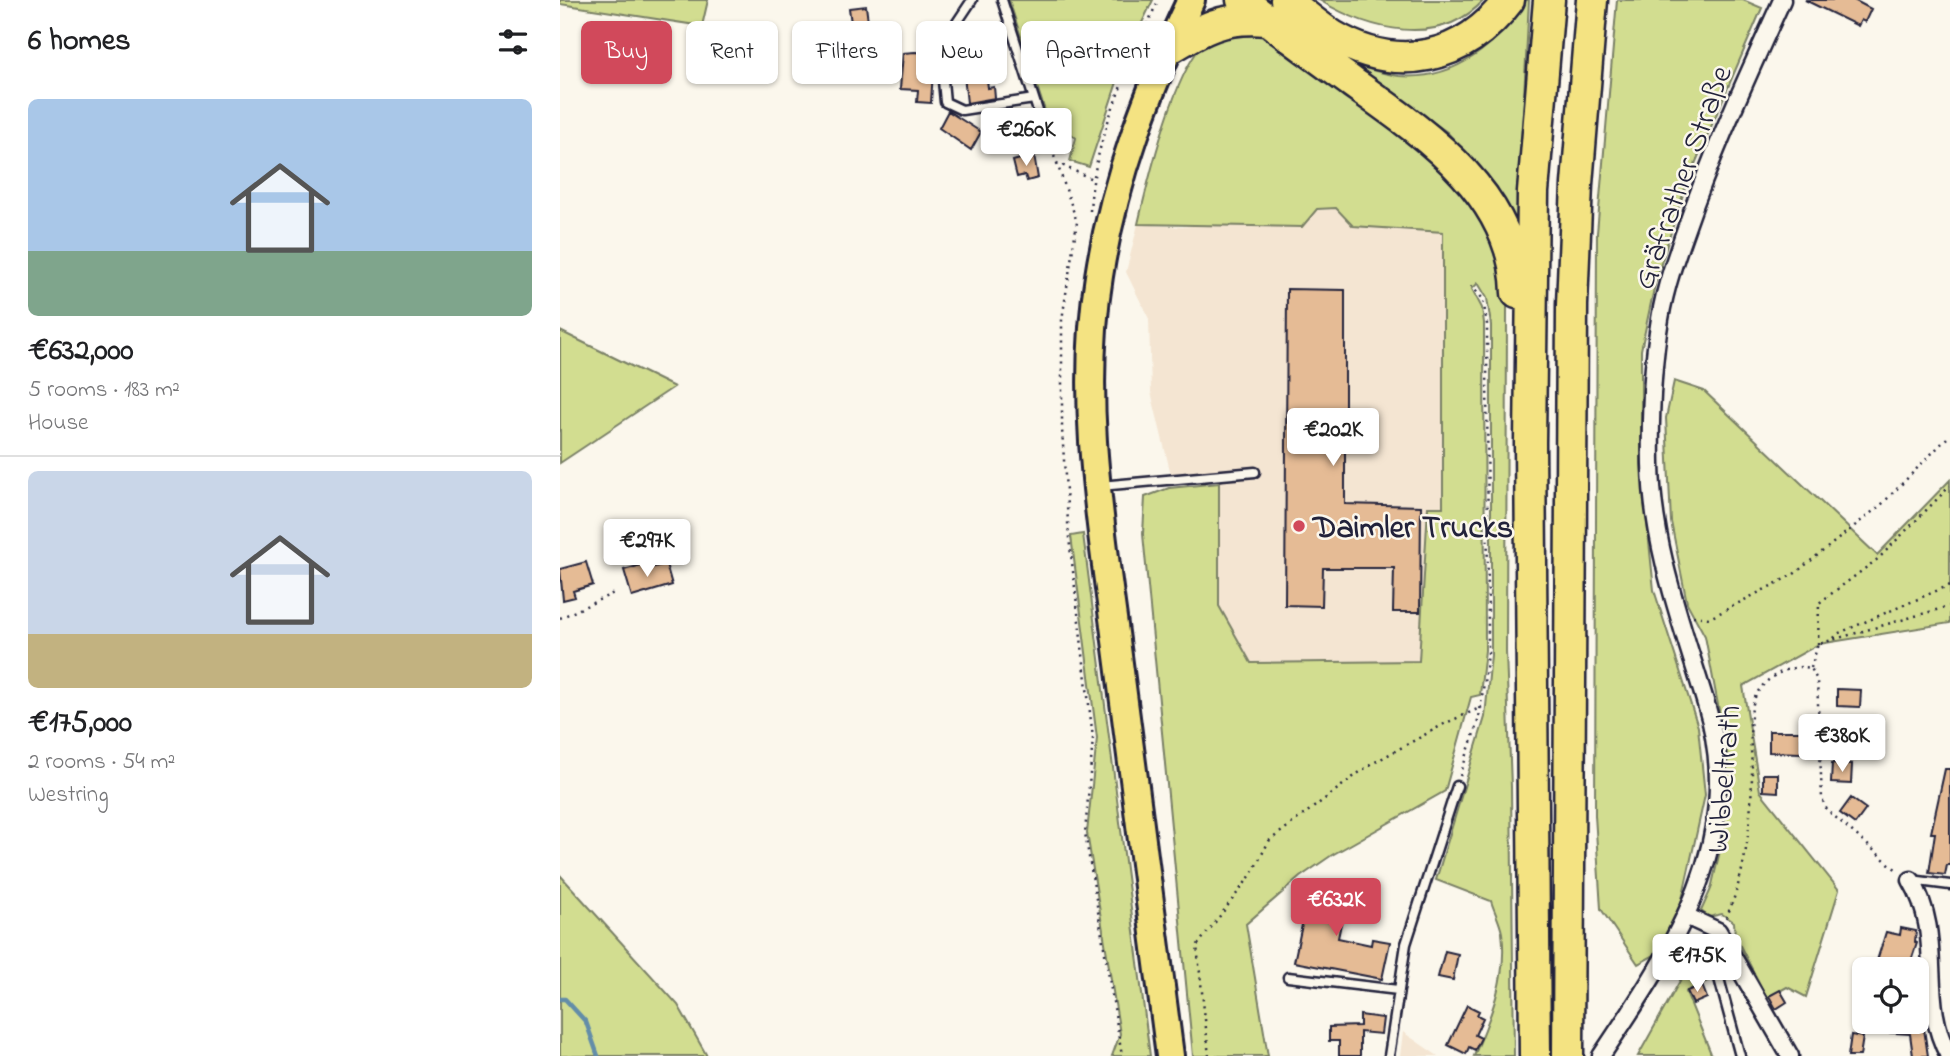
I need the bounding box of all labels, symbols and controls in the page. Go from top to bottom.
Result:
text: 6 homes [28,20,131,64]
chip: Buy [581,21,672,84]
chip: Rent [686,21,778,84]
chip: Filters [792,21,902,84]
chip: New [916,21,1007,84]
chip: Apartment [1021,21,1175,84]
icon: filters [494,23,532,61]
street label: Gräfrather Straße [1622,59,1747,297]
pin: €260K [977,108,1075,168]
text: €260K [997,114,1055,147]
icon: home [217,145,343,271]
text: €632,000 [28,330,133,374]
text: 5 rooms · 183 m² [28,374,180,407]
text: House [28,407,88,440]
pin: €202K [1284,408,1382,468]
text: €202K [1303,414,1363,447]
place label: Daimler Trucks [1311,506,1513,553]
icon: home [217,517,343,643]
marker: Daimler Trucks [1291,518,1307,534]
pin: €297K [598,520,696,579]
text: €297K [619,525,675,558]
text: €175,000 [28,702,132,746]
street label: Wibbeltrath [1696,703,1755,855]
pin: €380K [1793,714,1891,774]
text: €380K [1814,720,1870,753]
text: 2 rooms · 54 m² [28,746,175,779]
text: Westring [28,779,109,812]
pin: €632K [1287,878,1385,938]
text: €632K [1307,884,1365,917]
pin: €175K [1648,934,1746,994]
text: €175K [1668,940,1726,973]
map controls [1852,957,1929,1034]
button: locate [1852,957,1929,1034]

